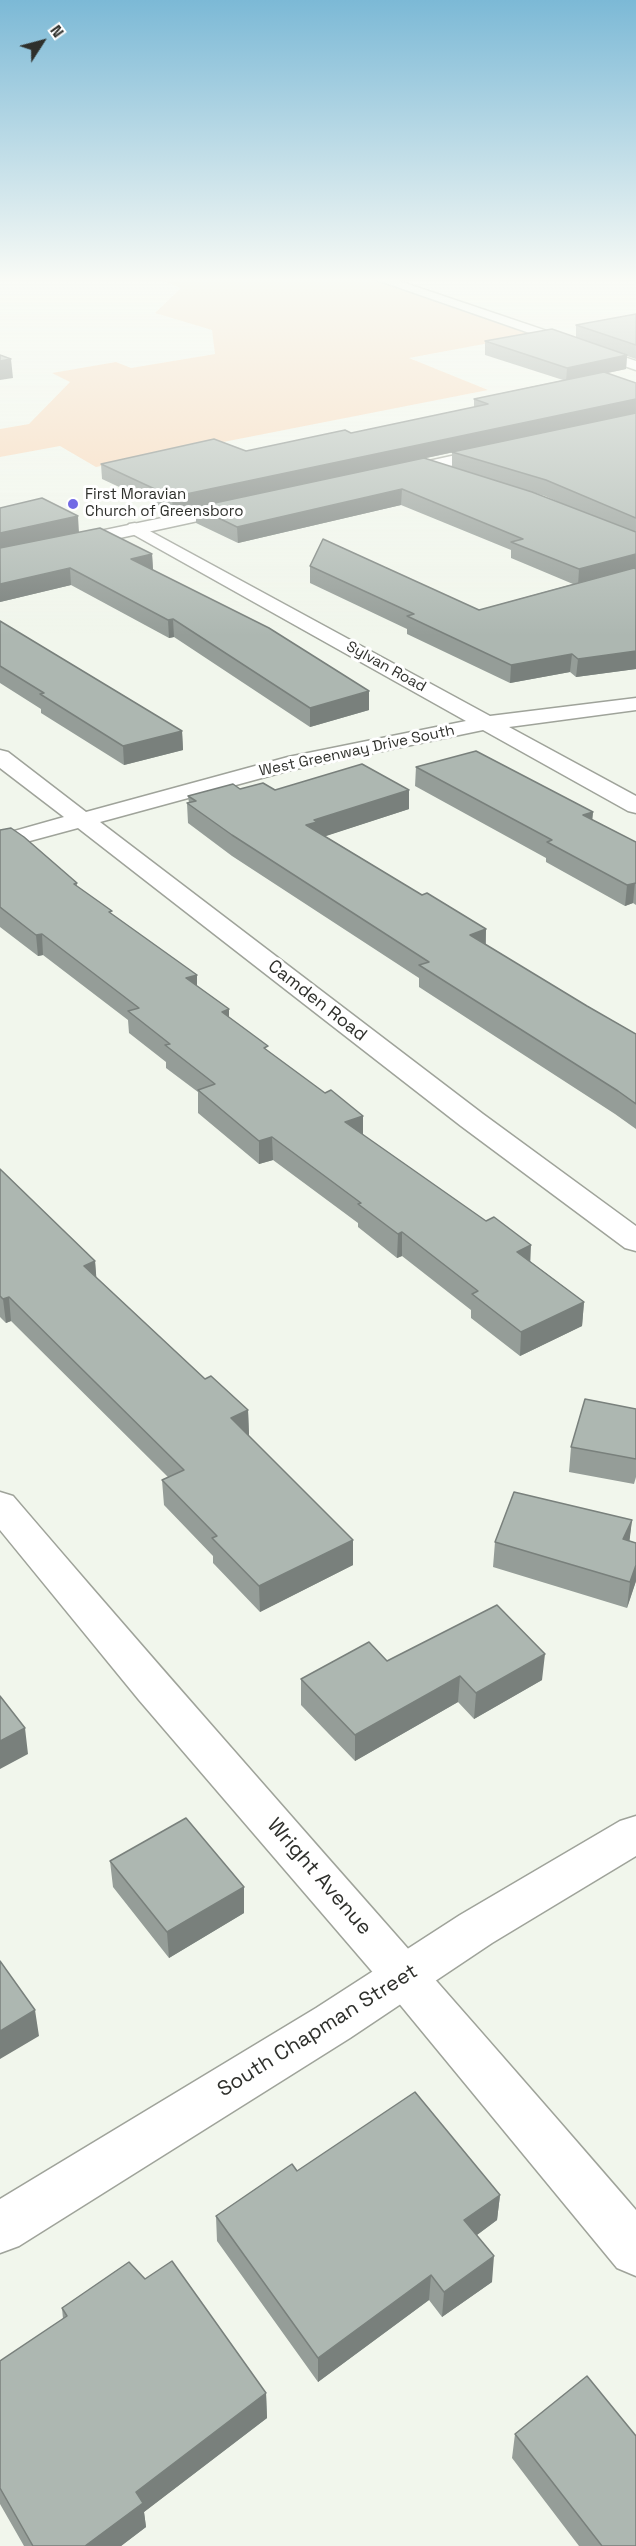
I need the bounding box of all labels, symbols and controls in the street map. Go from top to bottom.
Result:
north arrow [12,12,72,72]
text: N [45,21,69,42]
place label: First Moravian Church of Greensboro [85,486,243,521]
marker: First Moravian Church of Greensboro [66,497,80,511]
street label: Sylvan Road [343,638,429,696]
street label: West Greenway Drive South [258,721,456,781]
street label: Camden Road [263,956,371,1046]
street label: Wright Avenue [261,1813,377,1941]
street label: South Chapman Street [213,1959,423,2103]

